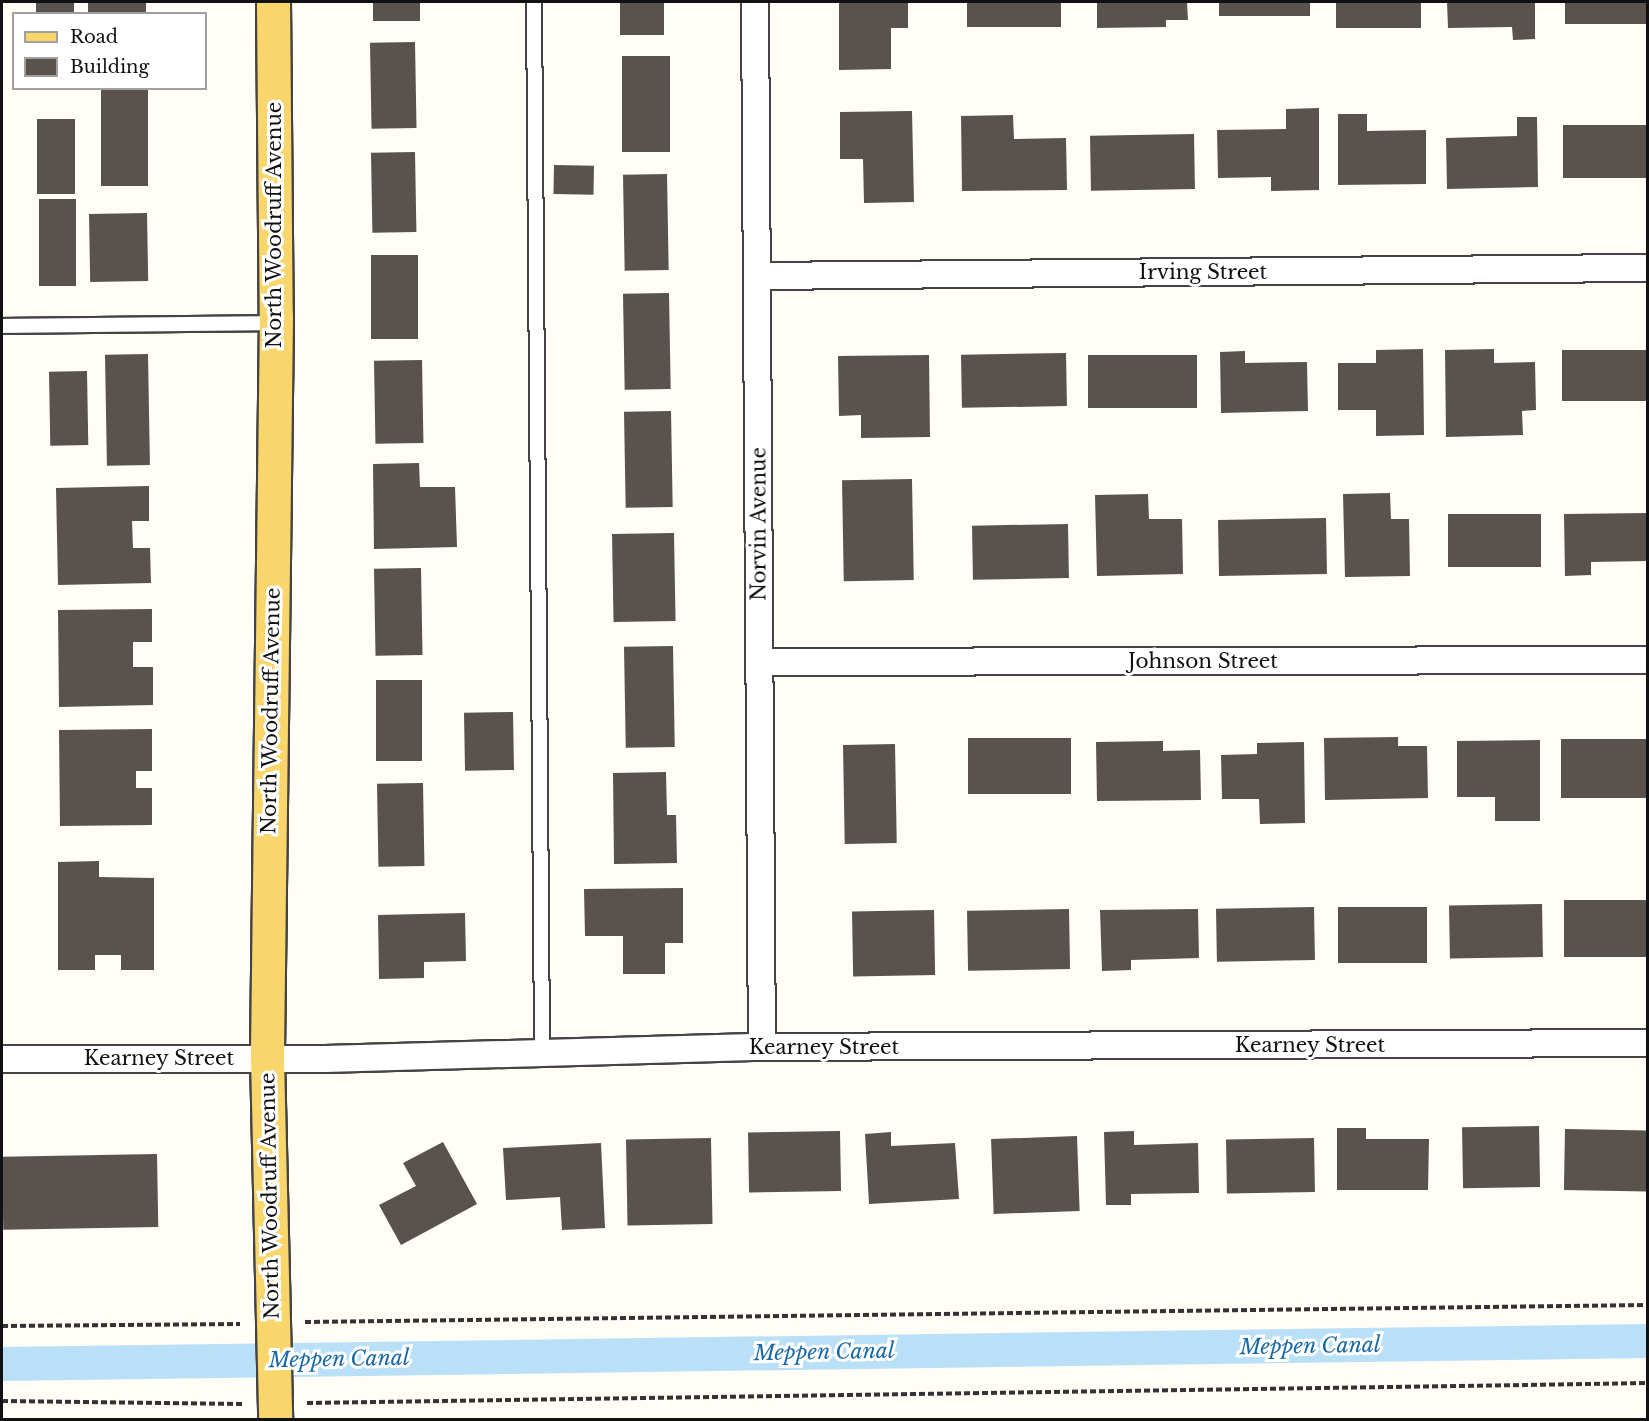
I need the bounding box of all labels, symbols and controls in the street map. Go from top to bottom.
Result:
legend [12,12,207,90]
text: Road [70,26,118,48]
text: Building [70,56,149,78]
street label: North Woodruff Avenue [262,101,286,349]
street label: Irving Street [1139,260,1267,284]
street label: Norvin Avenue [747,447,771,601]
street label: North Woodruff Avenue [257,587,285,835]
street label: Johnson Street [1128,649,1278,673]
street label: Kearney Street [1235,1033,1385,1057]
street label: Kearney Street [749,1035,899,1059]
street label: Kearney Street [84,1046,234,1070]
street label: North Woodruff Avenue [256,1072,284,1320]
water label: Meppen Canal [1239,1332,1381,1360]
water label: Meppen Canal [753,1338,895,1366]
water label: Meppen Canal [268,1345,410,1373]

